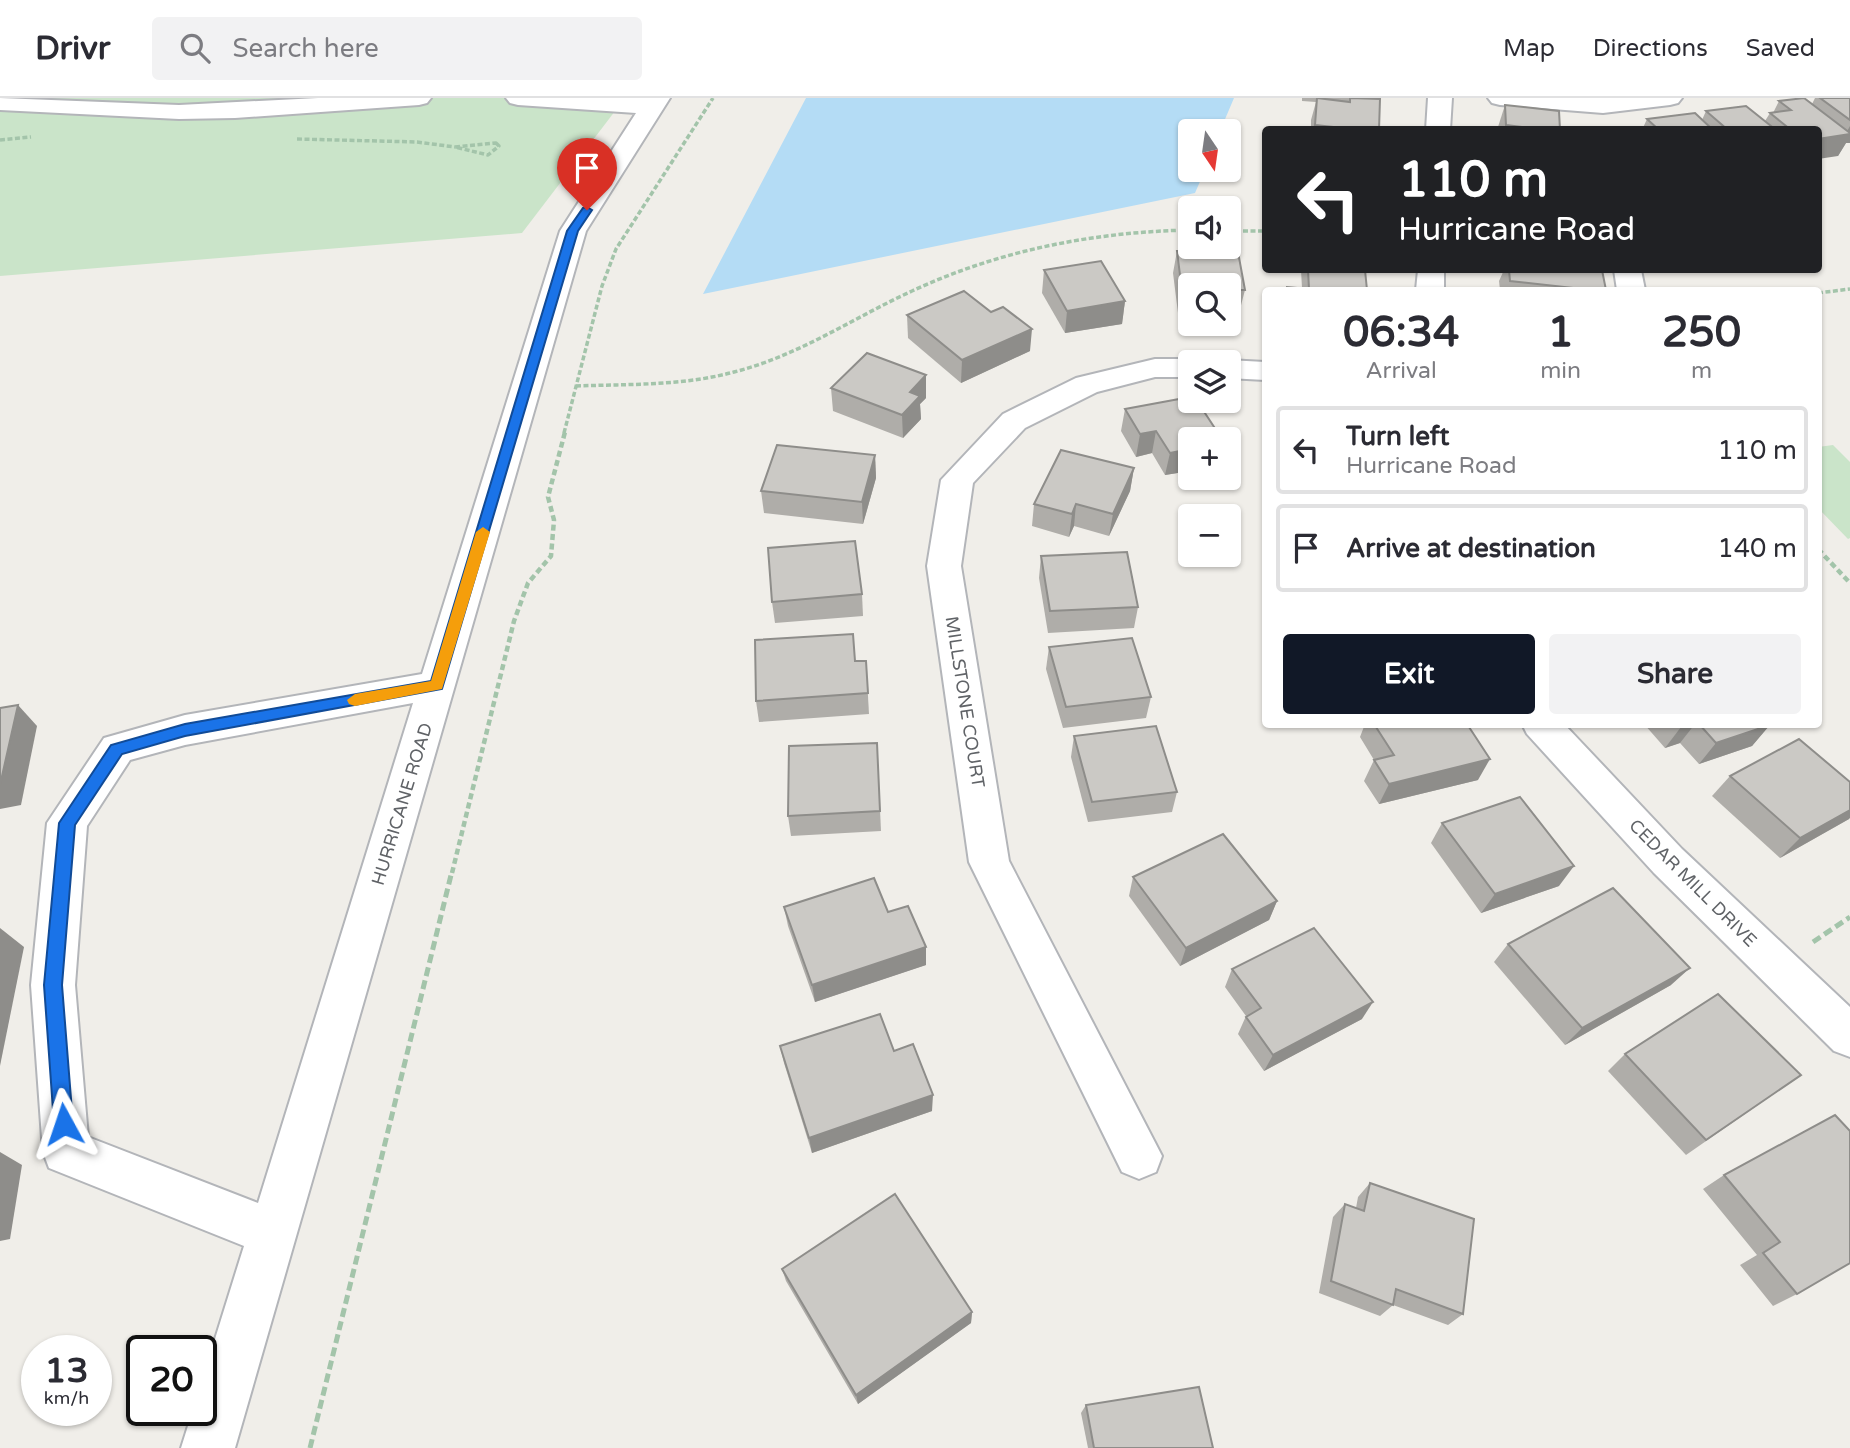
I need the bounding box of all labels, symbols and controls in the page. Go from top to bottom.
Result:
search box [152,17,642,80]
text: Drivr [35,29,110,68]
icon: search [176,29,214,67]
text: Search here [232,33,379,64]
text: Map [1503,34,1555,63]
text: Directions [1593,34,1708,63]
text: Saved [1746,34,1815,63]
north arrow [1178,119,1241,182]
map controls [1178,119,1241,567]
pin [557,138,617,210]
icon: arrive [568,149,606,187]
text: 110 m [1398,151,1548,210]
icon: left [1283,154,1374,245]
button: sound [1178,196,1241,259]
text: Hurricane Road [1398,211,1635,249]
button: search [1178,273,1241,336]
text: 06:34 [1343,307,1459,358]
text: 1 [1547,307,1574,358]
text: 250 [1662,307,1741,358]
button: layers [1178,350,1241,413]
text: Arrival [1366,357,1437,385]
text: min [1540,357,1581,385]
text: m [1691,357,1712,385]
text: Turn left [1346,421,1449,452]
button: + [1178,427,1241,490]
icon: left [1287,431,1325,469]
text: 110 m [1717,435,1797,466]
text: Hurricane Road [1346,452,1516,480]
button: − [1178,504,1241,567]
icon: arrive [1287,529,1325,567]
text: Arrive at destination [1346,533,1596,564]
text: 140 m [1717,533,1797,564]
street label: MILLSTONE COURT [941,615,989,789]
button: Exit [1283,634,1535,714]
button: Share [1549,634,1801,714]
street label: HURRICANE ROAD [367,720,437,888]
street label: CEDAR MILL DRIVE [1625,815,1761,951]
position arrow [27,1087,101,1161]
speed limit sign: 20 [126,1335,217,1426]
text: 13 [45,1350,88,1392]
text: km/h [44,1387,89,1409]

